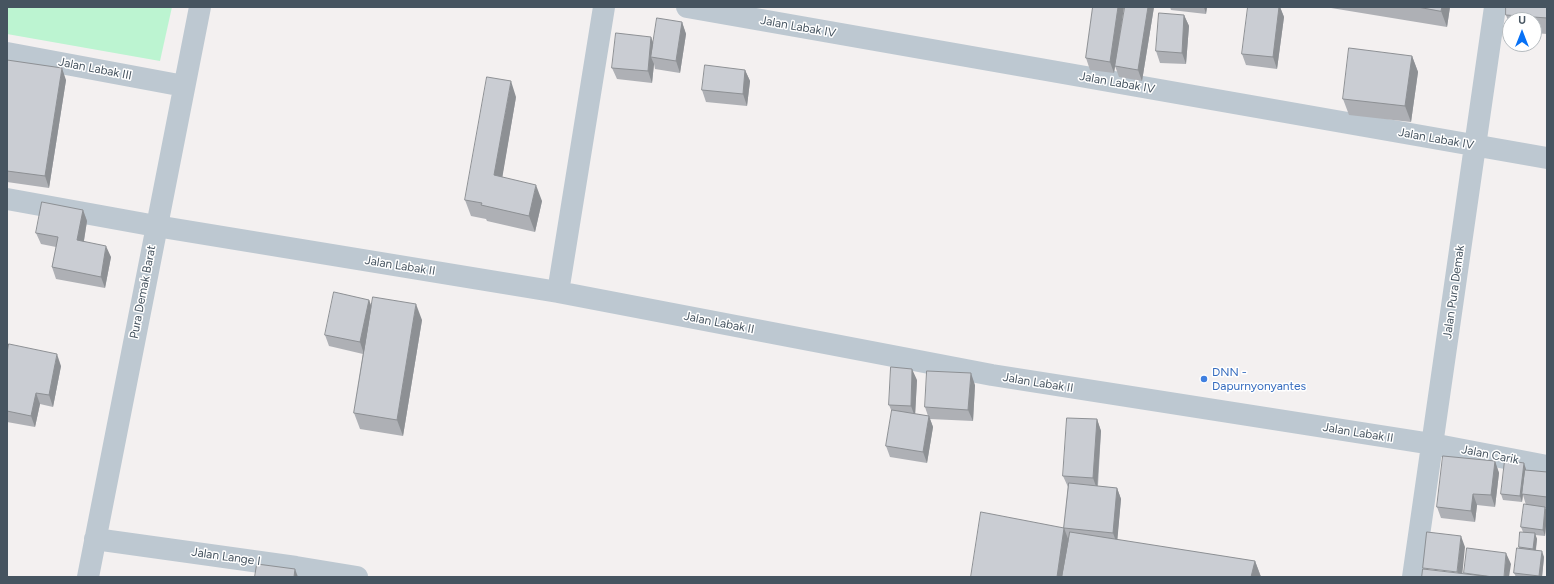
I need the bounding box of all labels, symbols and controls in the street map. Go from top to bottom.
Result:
north arrow [1502,12,1542,52]
street label: Jalan Labak IV [759,13,837,41]
text: U [1518,14,1526,27]
street label: Jalan Labak III [57,55,133,83]
street label: Jalan Labak IV [1078,69,1156,97]
street label: Jalan Labak IV [1397,125,1475,153]
street label: Pura Demak Barat [127,244,159,340]
street label: Jalan Pura Demak [1440,244,1468,340]
street label: Jalan Labak II [364,253,436,279]
street label: Jalan Labak II [683,309,755,337]
place label: DNN - Dapurnyonyantes [1212,365,1306,393]
street label: Jalan Labak II [1002,370,1074,396]
marker: DNN - Dapurnyonyantes [1199,374,1209,384]
street label: Jalan Labak II [1322,420,1394,446]
street label: Jalan Carik [1460,442,1520,468]
street label: Jalan Lange I [191,545,261,569]

